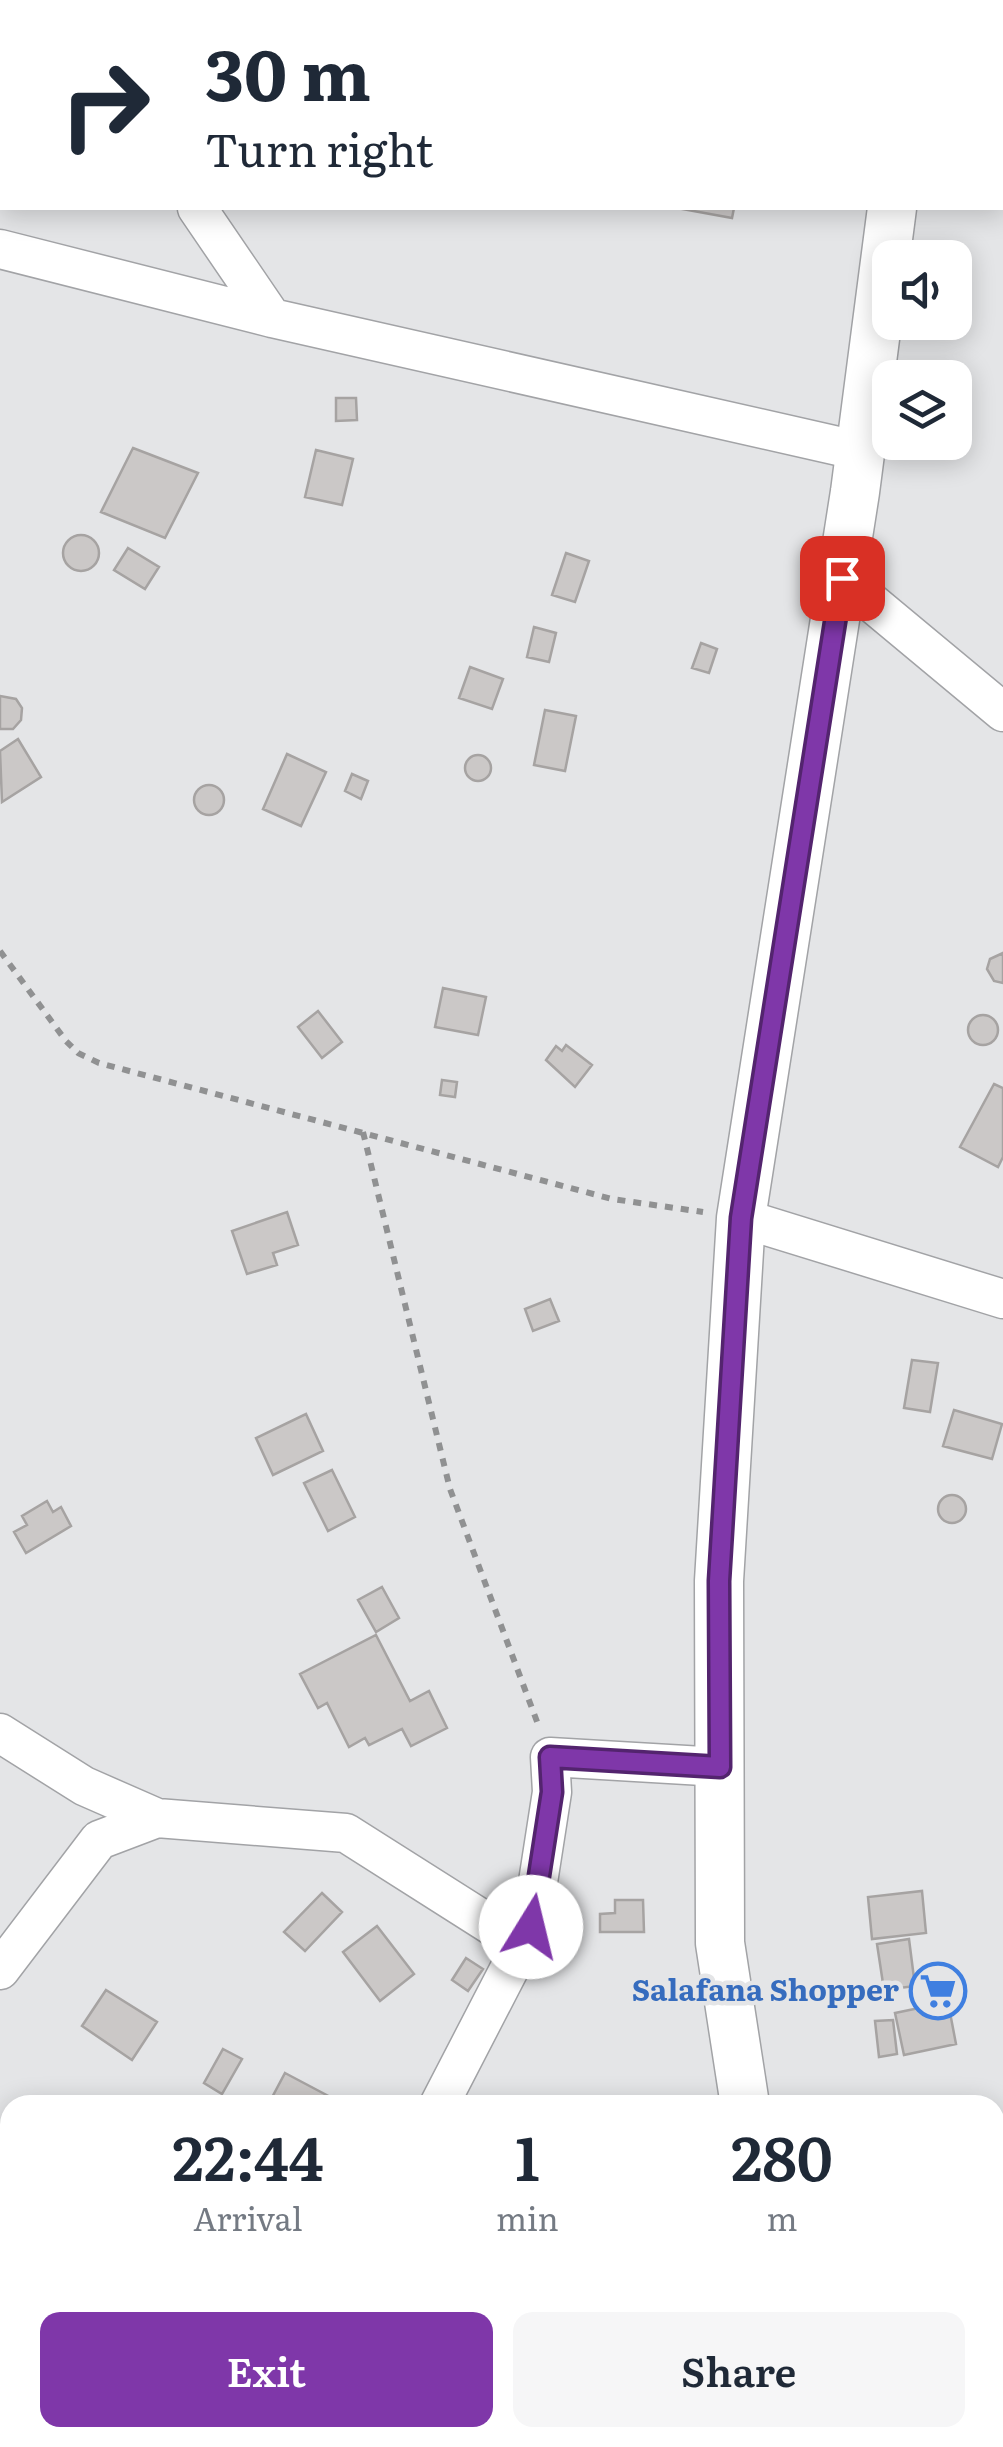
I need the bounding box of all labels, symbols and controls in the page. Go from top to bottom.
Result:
text: 30 m [205,19,371,123]
icon: right [40,40,170,170]
text: Turn right [205,114,433,181]
map controls [872,240,972,460]
button: sound [872,240,972,340]
button: layers [872,360,972,460]
pin [800,536,885,621]
icon: arrive [815,551,870,606]
position arrow [479,1875,583,1979]
supermarket icon: Salafana Shopper [908,1961,968,2021]
place label: Salafana Shopper [632,1966,899,2010]
text: 22:44 [172,2110,324,2199]
text: 1 [515,2110,540,2199]
text: 280 [731,2110,833,2199]
text: Arrival [193,2193,303,2241]
text: min [496,2193,559,2241]
text: m [766,2193,797,2241]
button: Exit [40,2312,493,2427]
button: Share [513,2312,965,2427]

